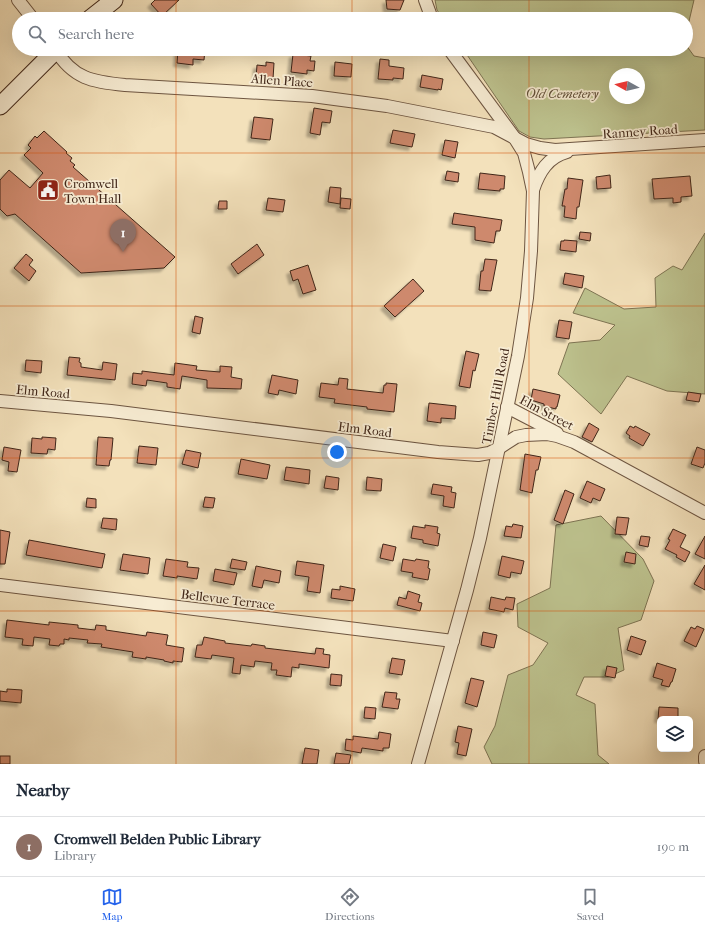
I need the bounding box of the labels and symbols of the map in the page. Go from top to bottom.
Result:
north arrow [609,68,645,104]
street label: Allen Place [250,71,314,90]
park label: Old Cemetery [526,86,599,101]
street label: Ranney Road [602,121,679,142]
place label: Cromwell Town Hall [64,176,122,206]
public building icon: Cromwell Town Hall [35,177,61,203]
pin: 1 [110,219,136,252]
street label: Timber Hill Road [479,346,512,445]
street label: Elm Road [15,382,71,401]
street label: Elm Street [517,392,577,433]
street label: Elm Road [337,419,394,440]
your location [327,442,347,462]
street label: Bellevue Terrace [180,586,276,613]

